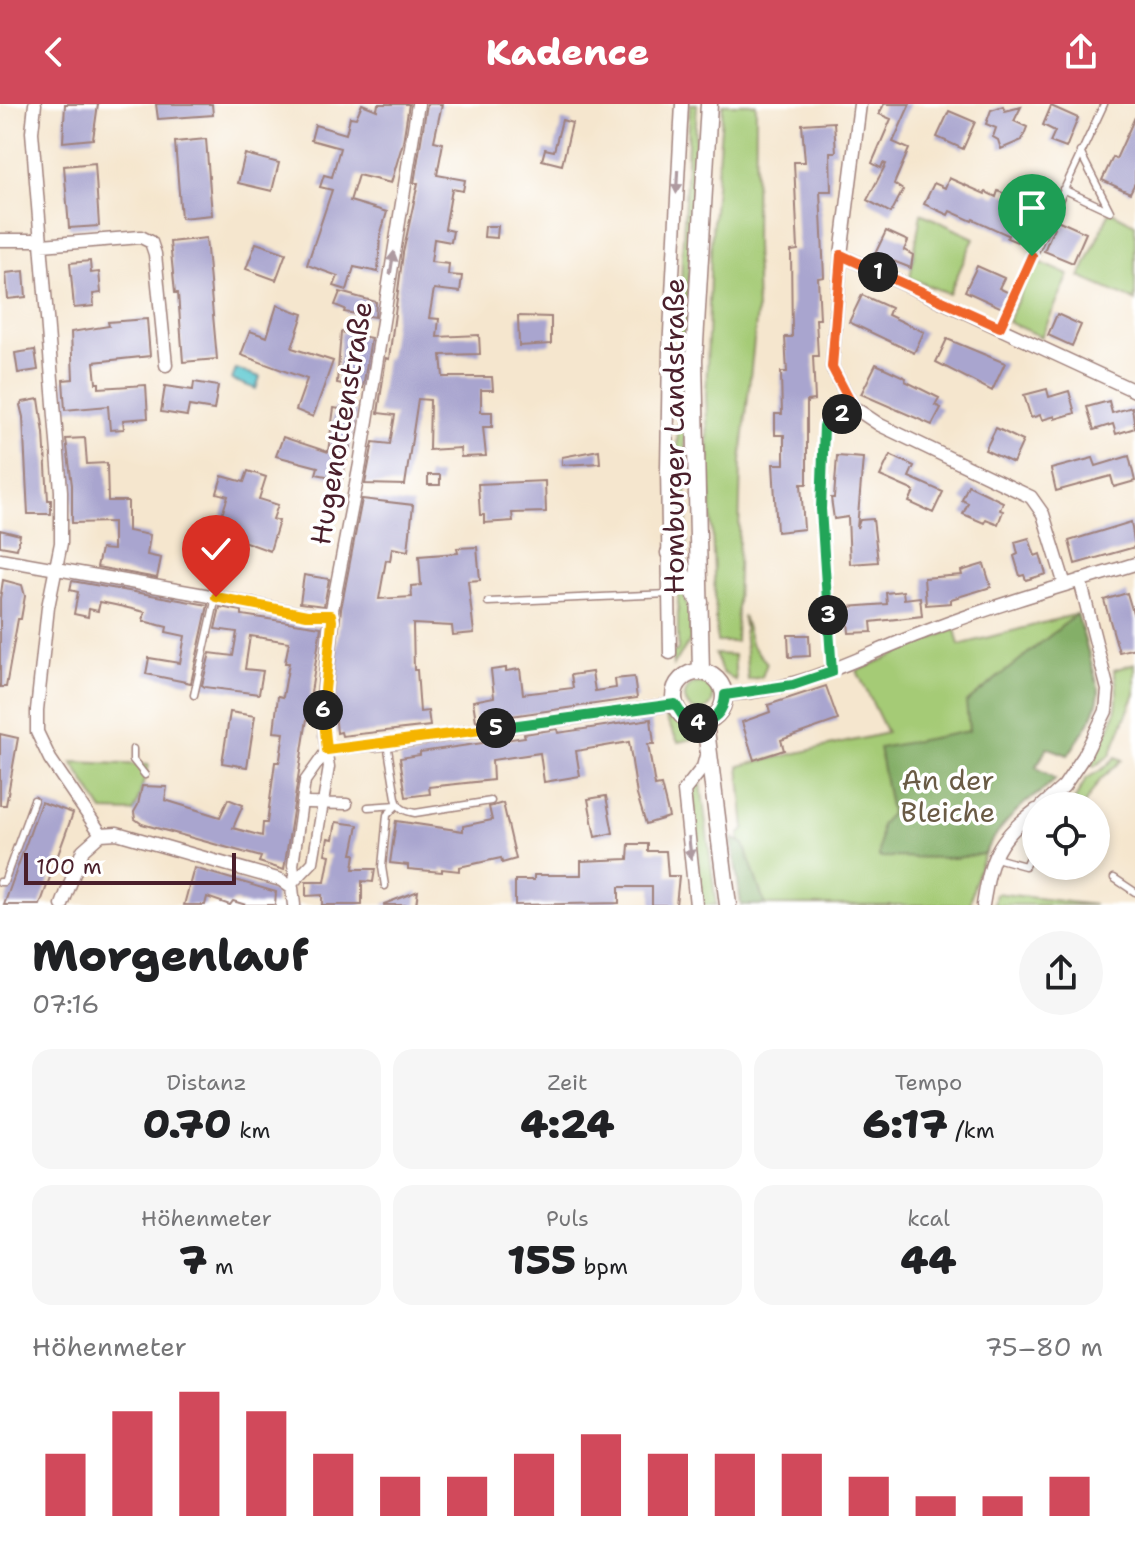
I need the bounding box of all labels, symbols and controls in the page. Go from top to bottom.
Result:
text: Kadence [486,28,649,77]
icon: back [32,30,76,74]
icon: share [1059,30,1103,74]
one-way arrow [671,170,684,195]
pin [998,174,1066,256]
icon: arrive [1010,186,1054,230]
one-way arrow [386,250,399,275]
pin: 1 [858,252,898,292]
text: 1 [873,257,883,286]
street label: Homburger Landstraße [655,278,693,594]
street label: Hugenottenstraße [301,298,381,548]
pin: 2 [822,394,862,434]
text: 2 [834,399,850,428]
pin [182,515,250,597]
icon: check [194,527,238,571]
pin: 3 [808,595,848,635]
text: 3 [820,600,836,629]
pin: 6 [303,690,343,730]
text: 6 [315,695,331,724]
pin: 4 [678,703,718,743]
pin: 5 [476,708,516,748]
text: 4 [690,708,706,737]
text: 5 [489,713,503,742]
park label: An der Bleiche [901,761,995,831]
map controls [1022,792,1110,880]
button: locate [1022,792,1110,880]
one-way arrow [684,836,697,861]
scale bar [24,849,236,885]
text: 100 m [36,852,102,881]
text: Morgenlauf [32,926,309,985]
button: share [1019,931,1103,1015]
text: 07:16 [32,986,100,1021]
text: Distanz [166,1068,247,1097]
text: Zeit [547,1068,588,1097]
text: Tempo [895,1068,962,1097]
text: 0.70 [142,1097,232,1151]
text: 4:24 [520,1097,615,1151]
text: 6:17 [862,1097,948,1151]
text: km [232,1116,271,1145]
text: /km [948,1116,995,1145]
text: Höhenmeter [141,1204,272,1233]
text: Puls [546,1204,589,1233]
text: kcal [907,1204,950,1233]
text: 7 [179,1233,207,1287]
text: 155 [507,1233,576,1287]
text: 44 [900,1233,957,1287]
text: m [207,1252,234,1281]
text: bpm [576,1252,628,1281]
text: Höhenmeter [32,1329,187,1364]
text: 75–80 m [984,1329,1103,1364]

